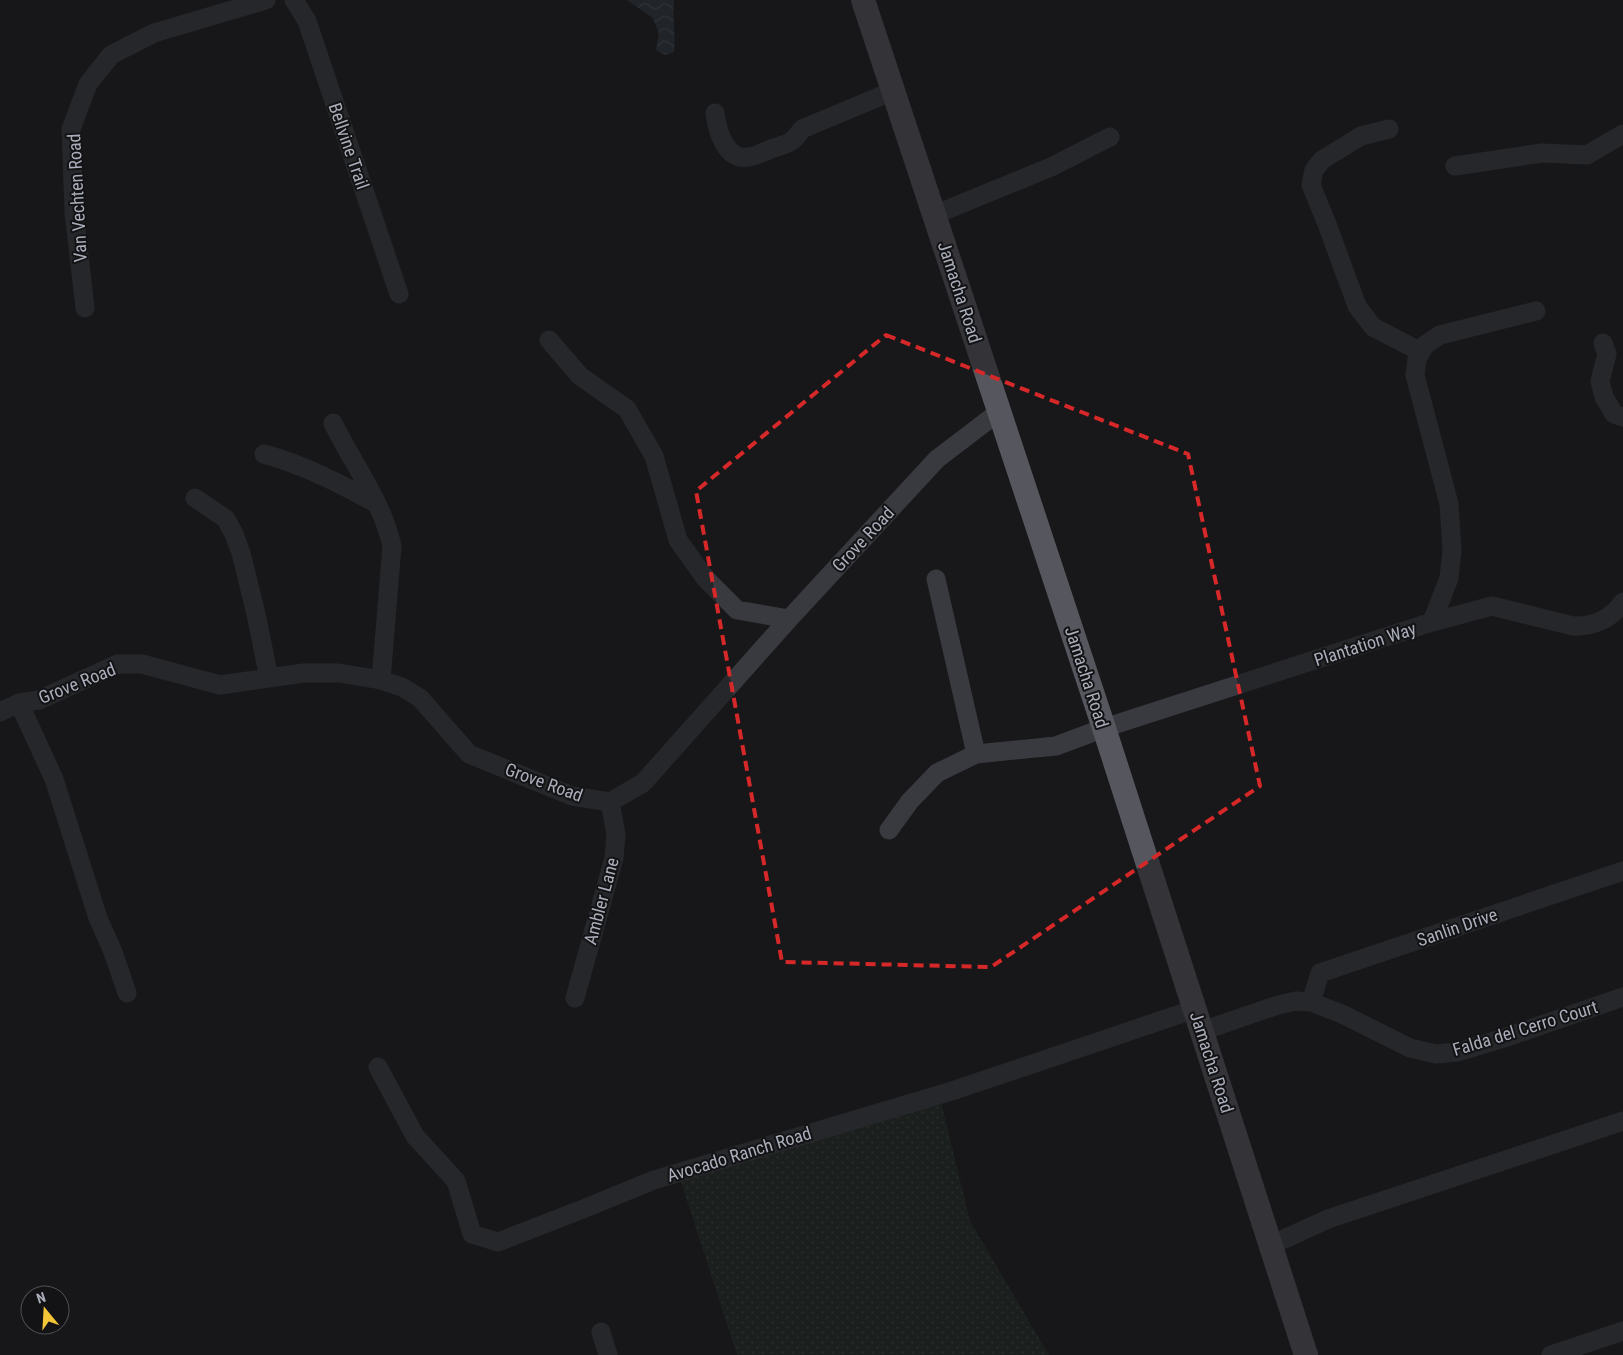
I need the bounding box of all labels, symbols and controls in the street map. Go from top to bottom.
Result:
street label: Bellvine Trail [324,100,374,192]
street label: Van Vechten Road [63,133,91,263]
street label: Jamacha Road [934,239,986,345]
street label: Grove Road [828,502,898,576]
street label: Plantation Way [1311,617,1419,670]
street label: Jamacha Road [1061,624,1113,730]
street label: Grove Road [35,658,119,708]
street label: Grove Road [502,758,586,806]
street label: Ambler Lane [579,855,623,947]
street label: Sanlin Drive [1414,903,1500,951]
street label: Falda del Cerro Court [1450,996,1600,1060]
street label: Jamacha Road [1186,1009,1238,1115]
street label: Avocado Ranch Road [664,1122,814,1186]
north arrow [20,1285,70,1335]
text: N [34,1289,48,1307]

